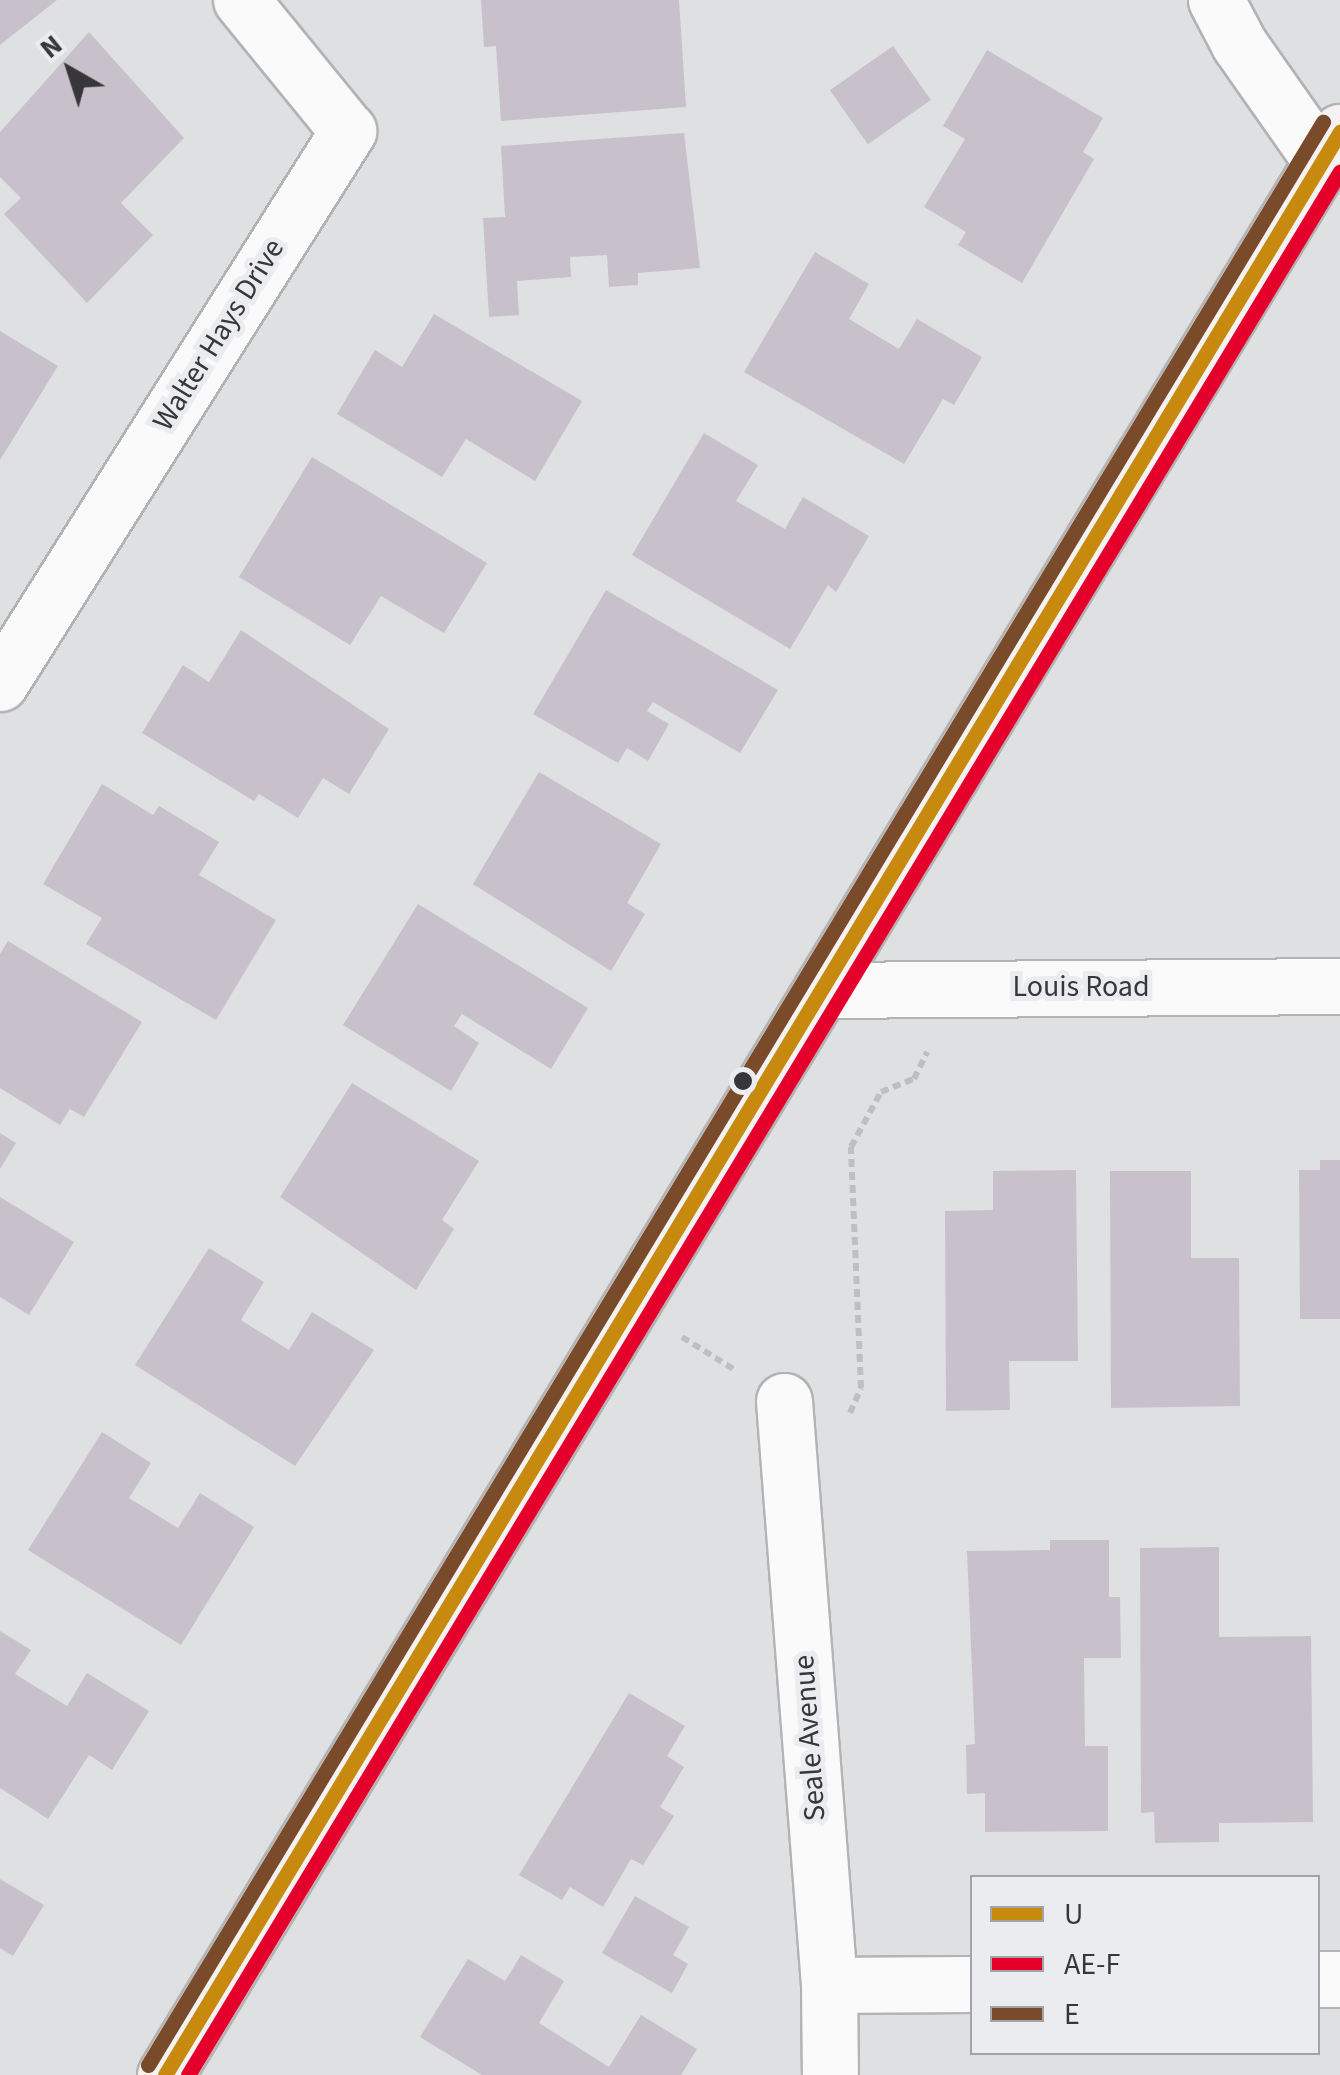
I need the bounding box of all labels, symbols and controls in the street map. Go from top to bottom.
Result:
north arrow [20,20,120,120]
text: N [31,25,71,68]
street label: Walter Hays Drive [146,233,292,437]
street label: Louis Road [1012,969,1150,1005]
unlabelled marker [733,1071,753,1091]
street label: Seale Avenue [786,1654,834,1822]
legend [970,1875,1320,2055]
text: U [1064,1893,1083,1936]
text: AE-F [1064,1943,1120,1986]
text: E [1064,1993,1080,2036]

